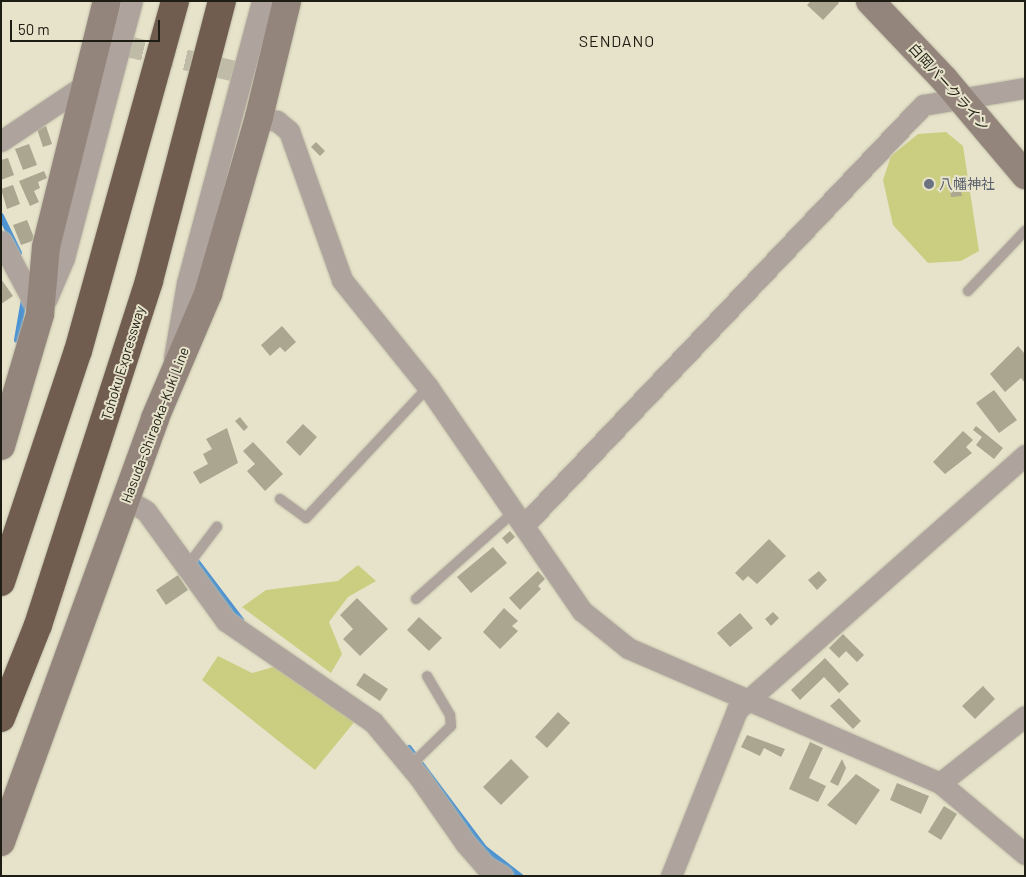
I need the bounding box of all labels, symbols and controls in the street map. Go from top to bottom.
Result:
scale bar [12,10,162,42]
text: 50 m [18,20,50,38]
district label: SENDANO [578,31,656,51]
street label: 白岡パークライン [905,40,993,134]
place label: 八幡神社 [939,176,995,192]
marker: 八幡神社 [923,178,935,190]
street label: Tohoku Expressway [98,304,148,422]
street label: Hasuda-Shiraoka-Kuki Line [118,345,192,505]

